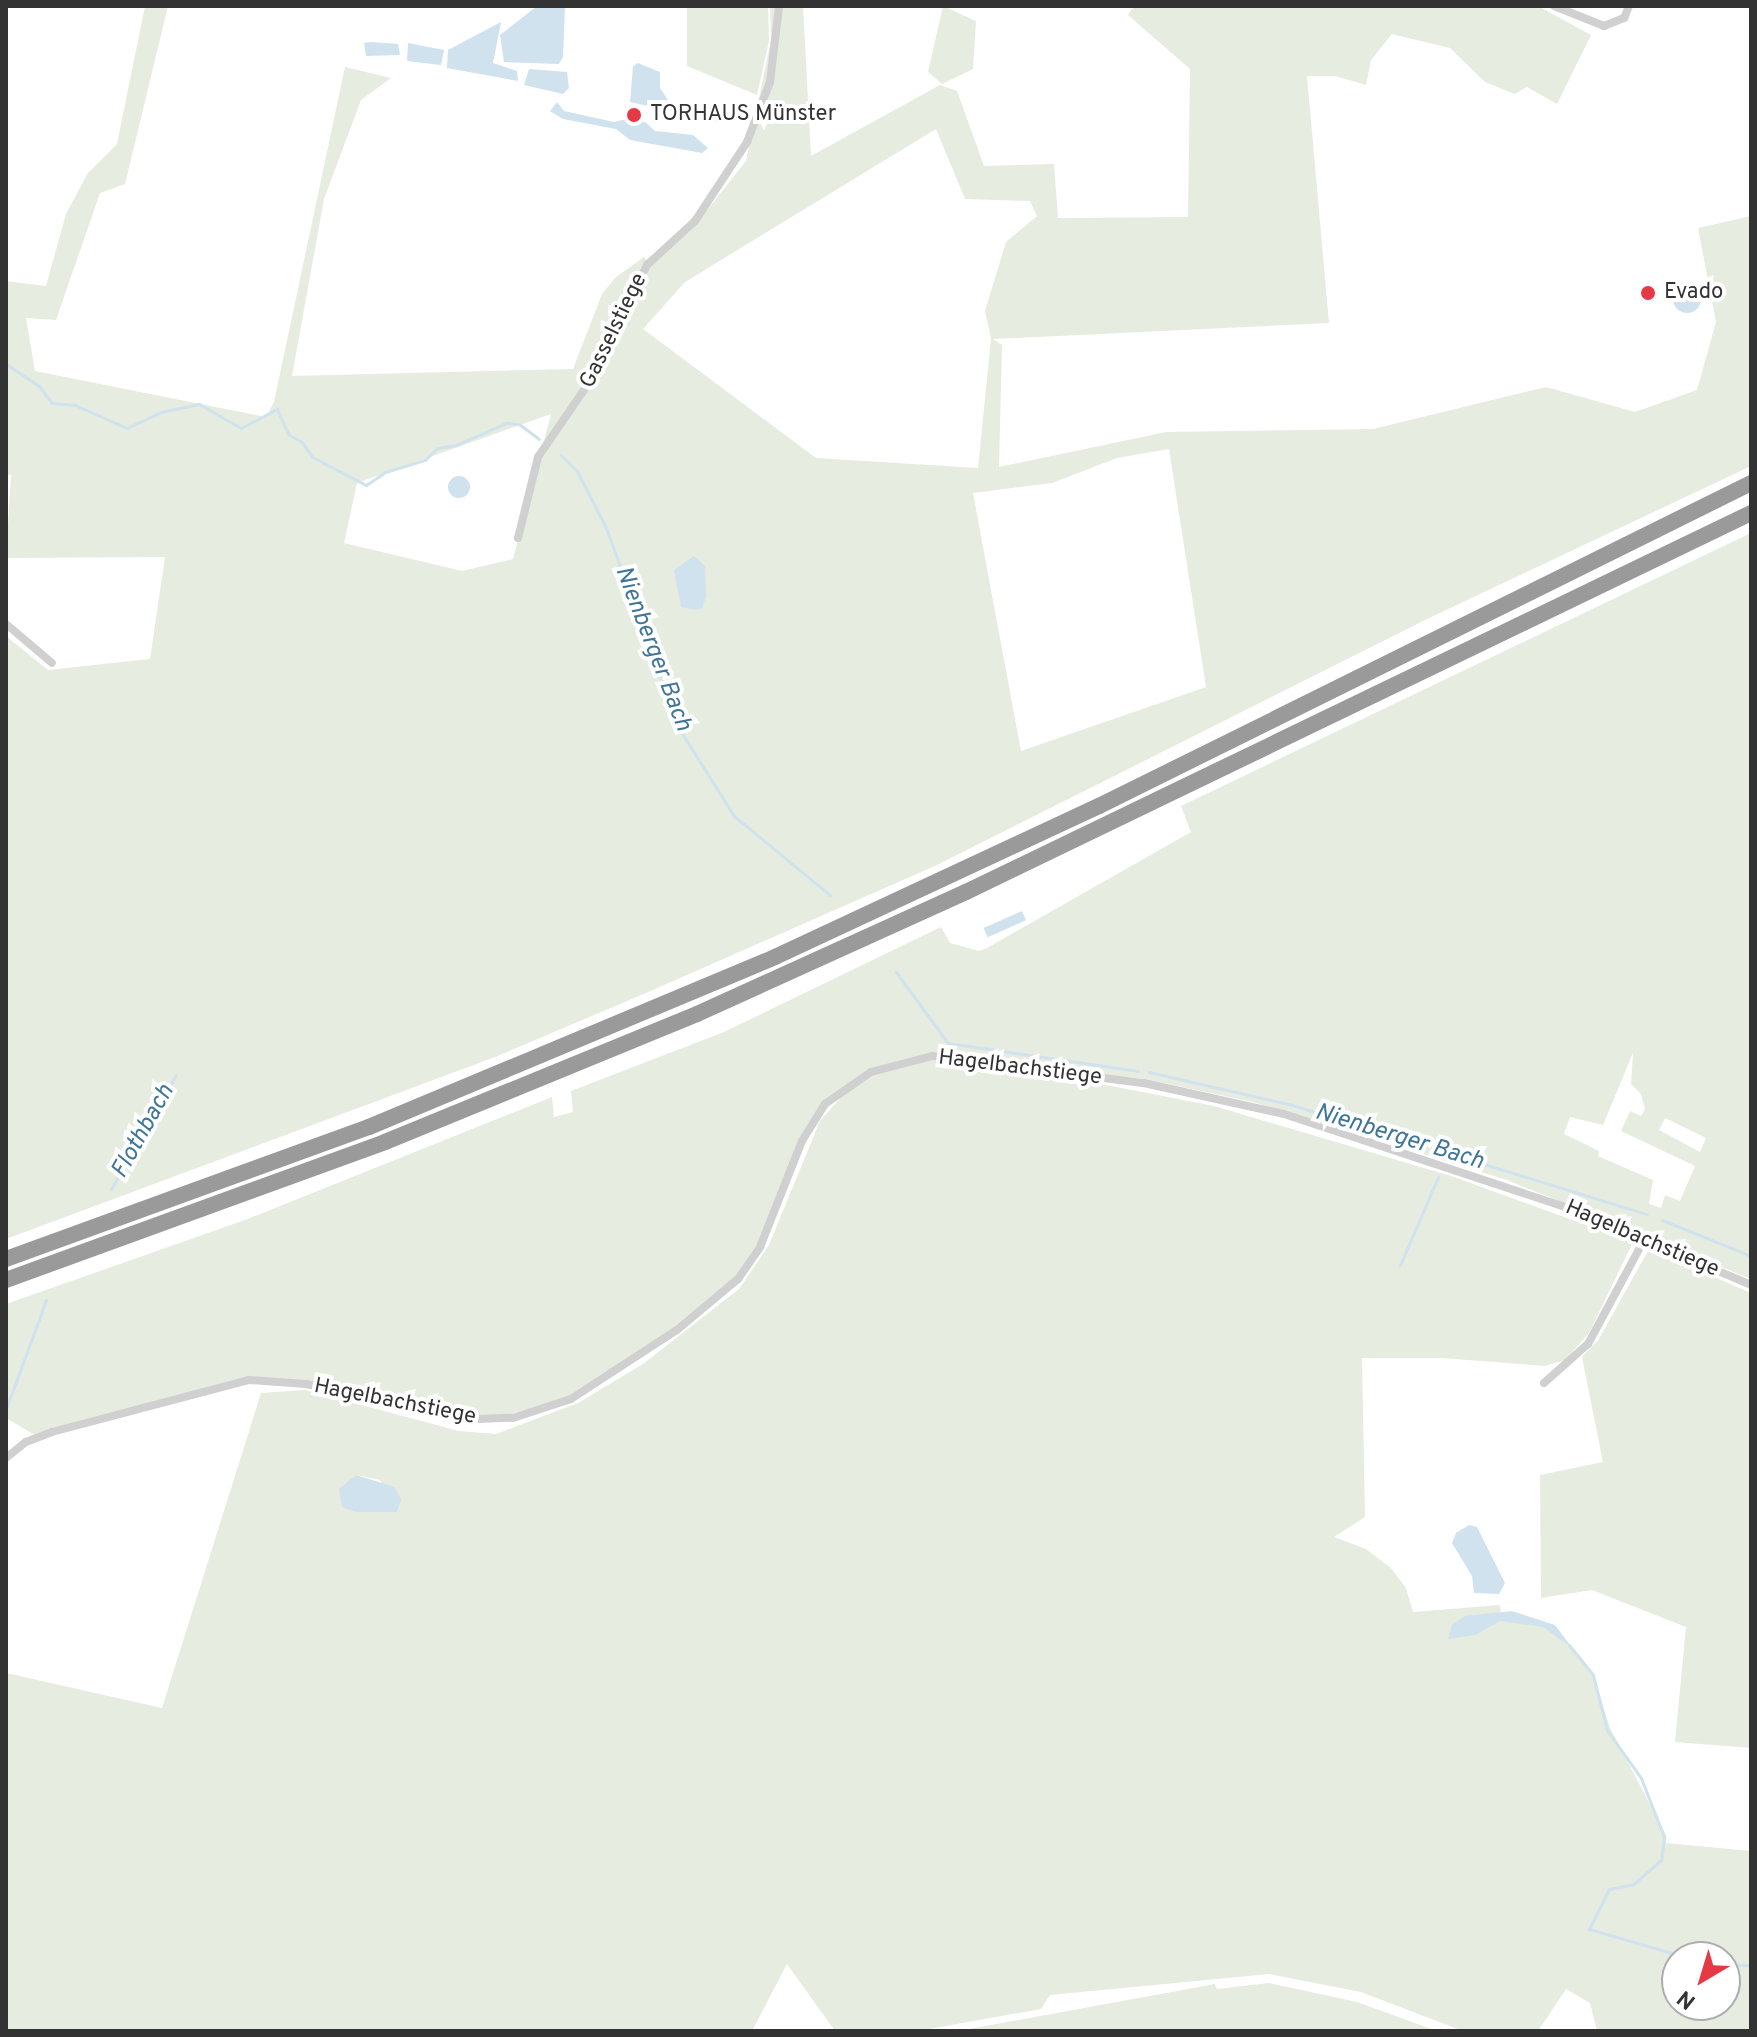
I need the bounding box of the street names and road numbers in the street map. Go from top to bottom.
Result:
street label: Gasselstiege [575,269,653,393]
street label: Hagelbachstiege [937,1045,1103,1091]
street label: Hagelbachstiege [1561,1195,1723,1283]
street label: Hagelbachstiege [312,1373,478,1431]

